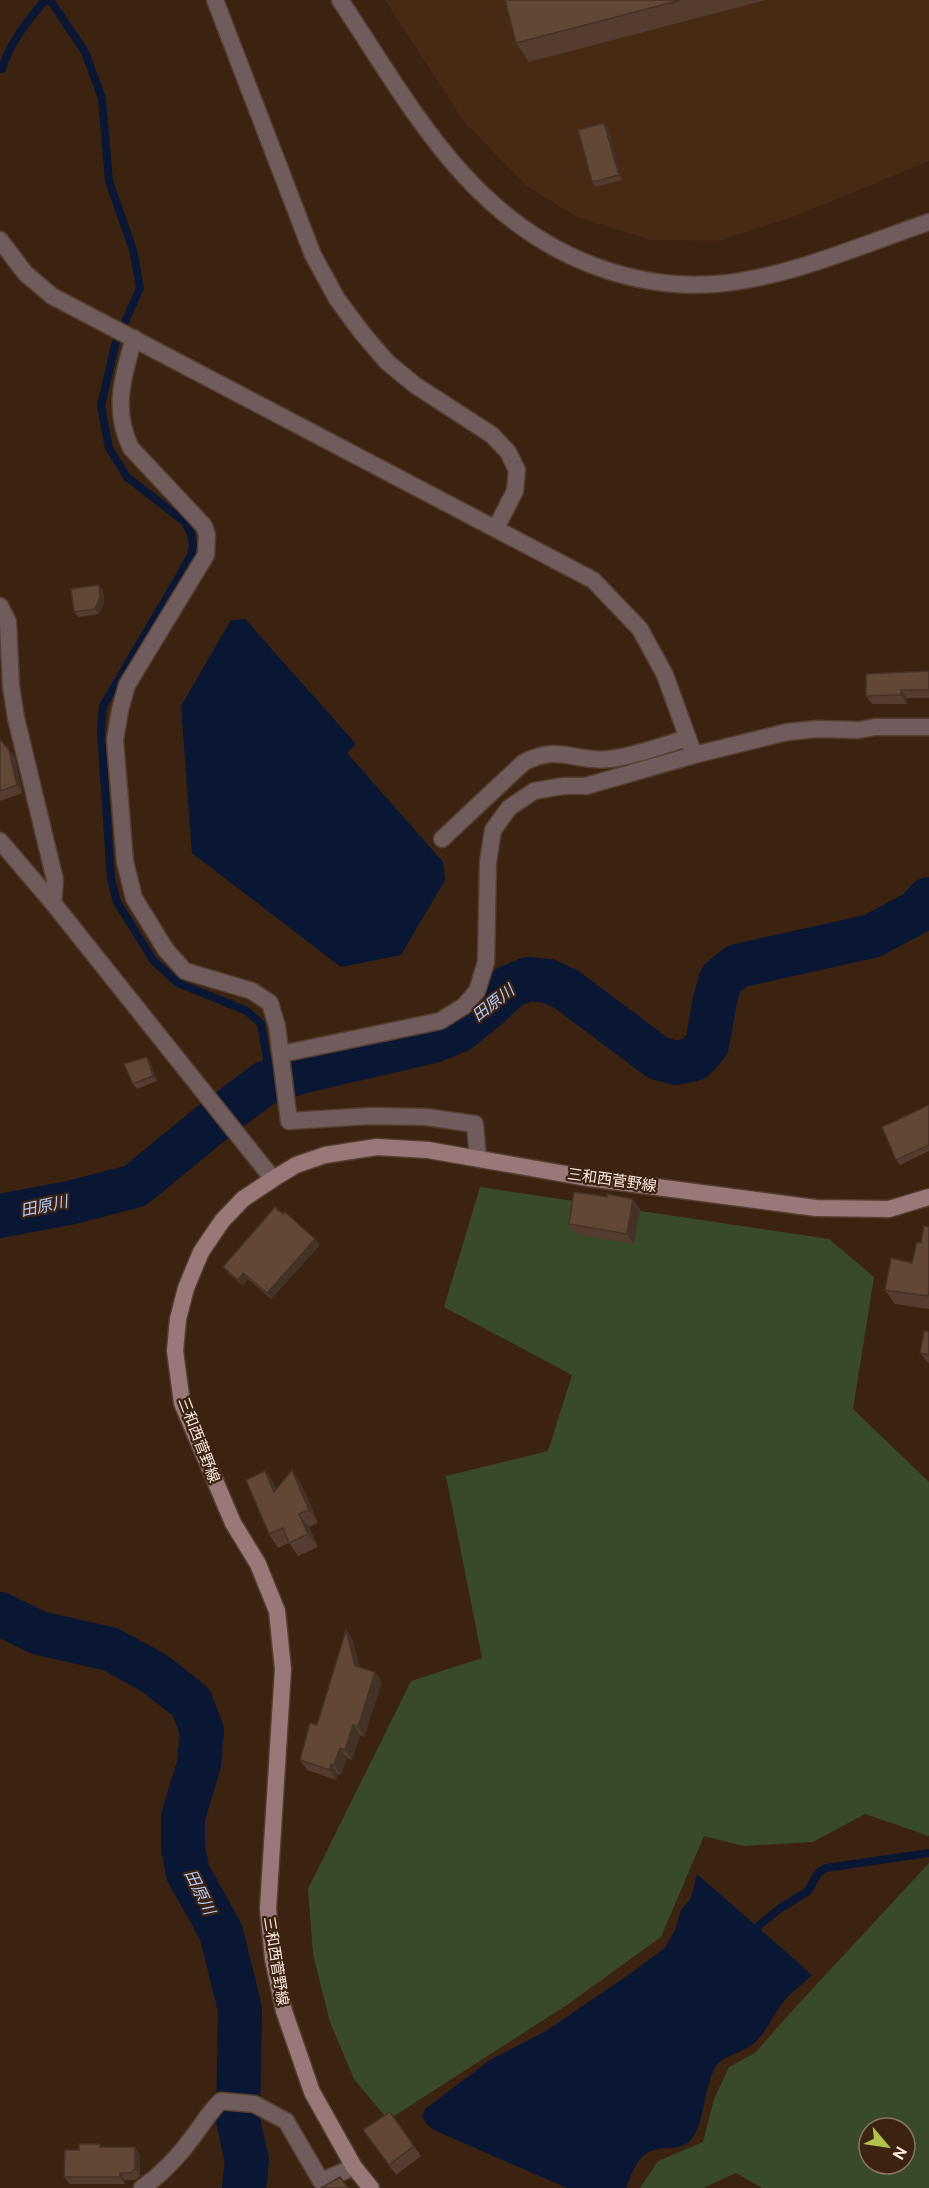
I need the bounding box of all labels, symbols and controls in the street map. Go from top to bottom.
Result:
water label: 田原川 [468,979,520,1026]
street label: 三和西菅野線 [566,1164,658,1196]
water label: 田原川 [18,1190,72,1221]
street label: 三和西菅野線 [174,1394,224,1486]
water label: 田原川 [180,1866,221,1920]
street label: 三和西菅野線 [259,1915,293,2007]
north arrow [857,2116,917,2176]
text: N [888,2143,912,2163]

